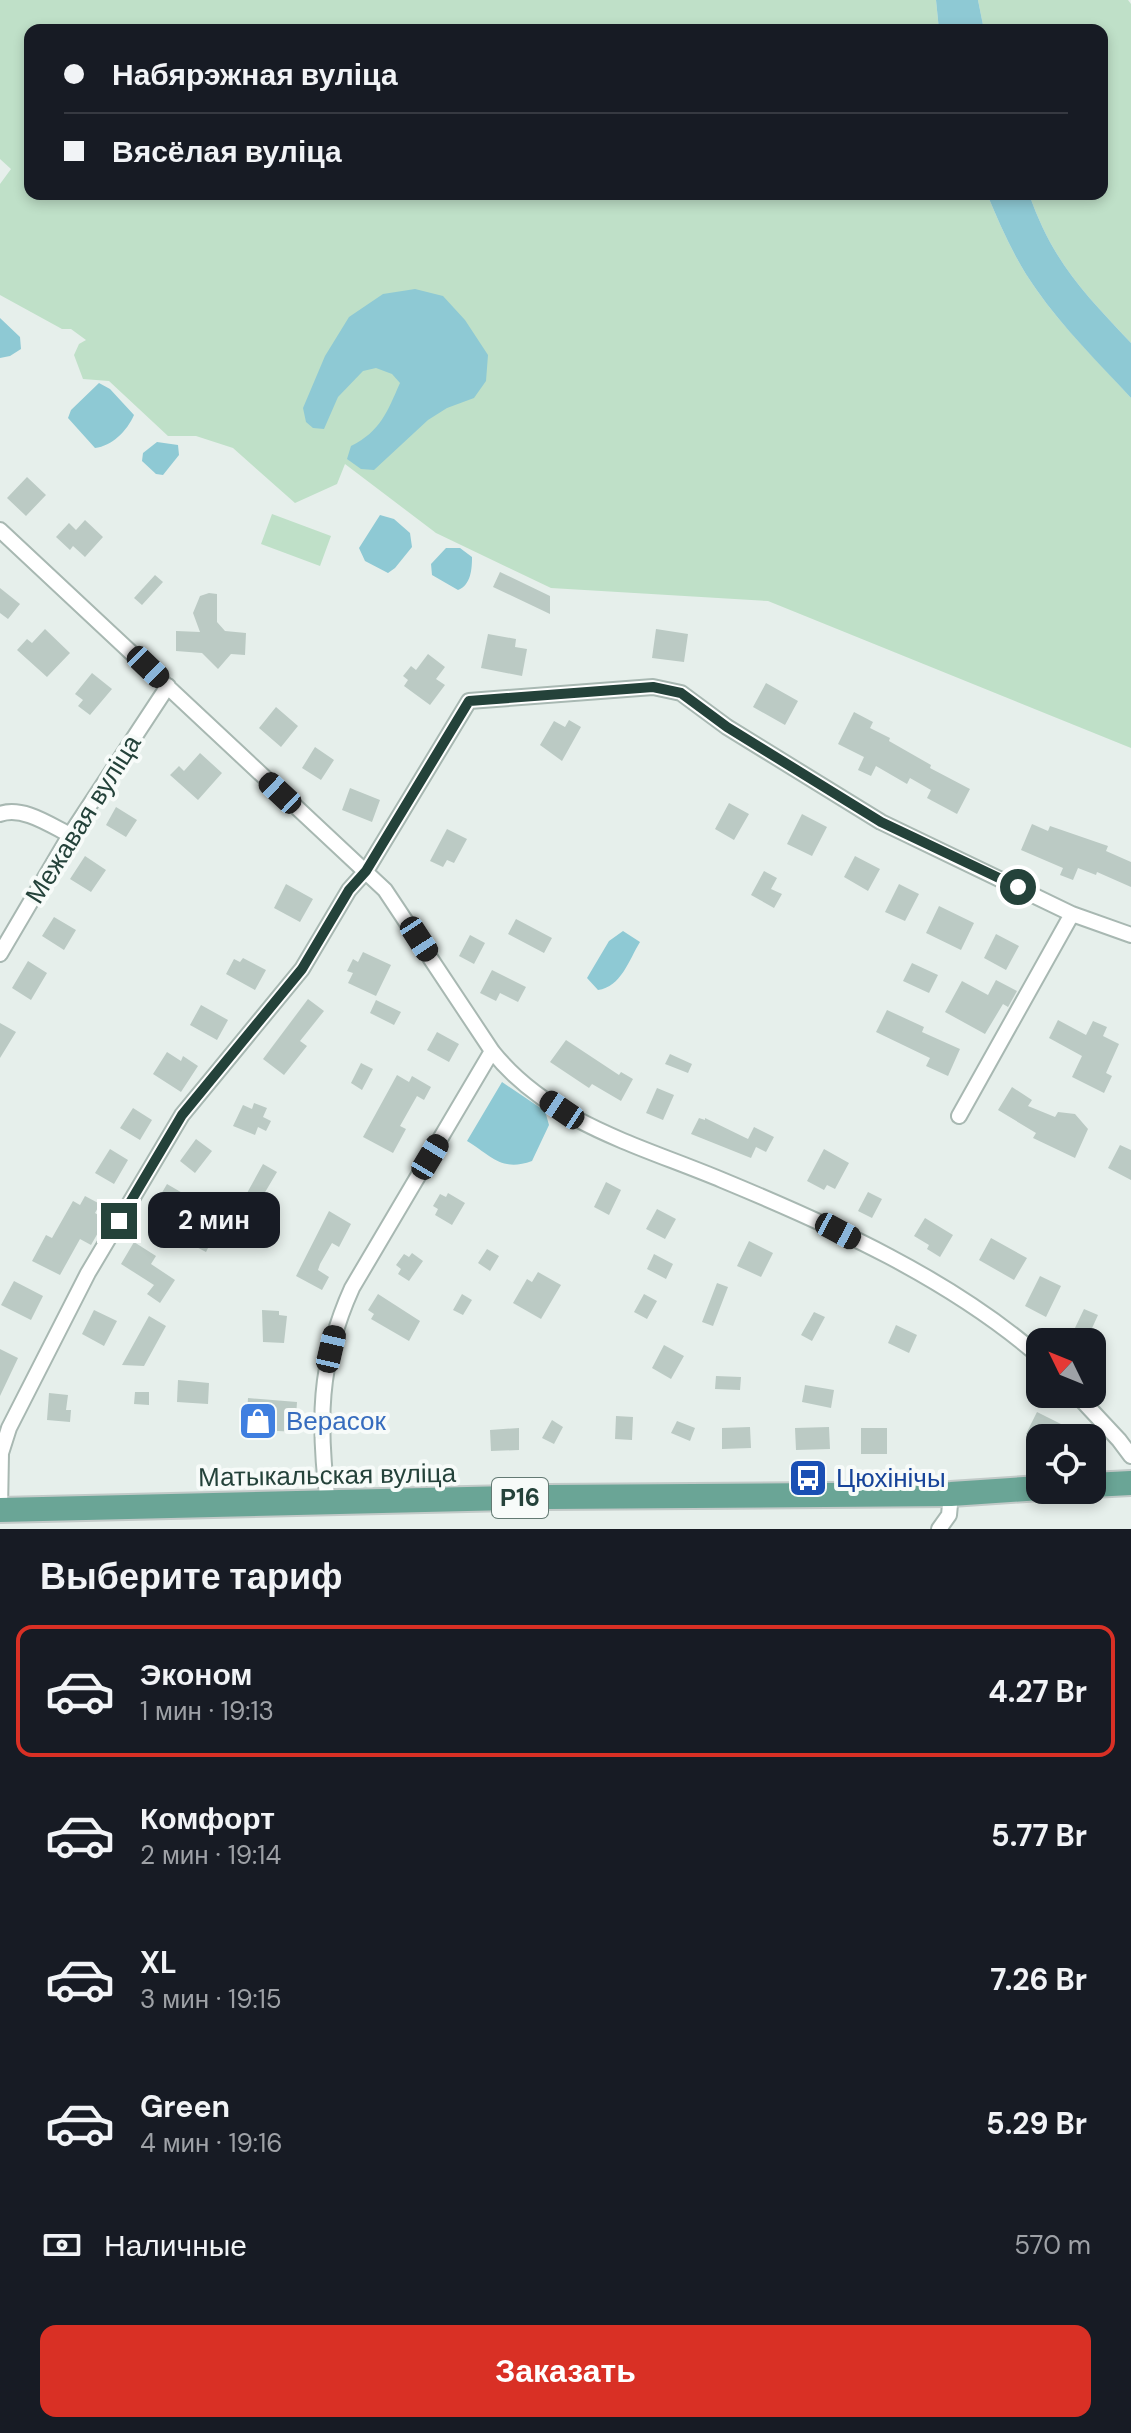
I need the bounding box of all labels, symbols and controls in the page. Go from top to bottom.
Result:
text: Набярэжная вуліца [112,55,398,94]
text: Вясёлая вуліца [112,132,342,171]
car [122,642,174,692]
street label: Межавая вуліца [17,728,149,910]
car [254,768,306,818]
route start [1000,869,1036,905]
car [396,912,442,966]
car [535,1087,589,1133]
car [407,1130,453,1184]
callout: 2 мин [147,1193,279,1249]
route end [101,1203,137,1239]
text: 2 мин [178,1203,250,1237]
car [811,1209,865,1253]
car [314,1323,348,1375]
north arrow [1026,1328,1106,1408]
map controls [1026,1328,1106,1504]
shop icon: Верасок [237,1400,279,1442]
place label: Верасок [286,1404,386,1438]
button: locate [1026,1424,1106,1504]
street label: Матыкальская вуліца [198,1456,457,1494]
bus stop icon: Цюхінічы [787,1457,829,1499]
place label: Цюхінічы [836,1461,946,1495]
road number: Р16 [492,1478,548,1518]
text: Выберите тариф [40,1553,343,1600]
icon: car [44,1655,116,1727]
text: Эконом [140,1655,253,1694]
text: 4.27 Br [988,1672,1087,1711]
text: 1 мин · 19:13 [140,1694,274,1728]
icon: car [44,1799,116,1871]
text: Комфорт [140,1799,275,1838]
text: 5.77 Br [991,1816,1087,1855]
text: 2 мин · 19:14 [140,1838,281,1872]
icon: car [44,1943,116,2015]
text: XL [140,1943,177,1982]
text: 7.26 Br [990,1960,1087,1999]
text: 3 мин · 19:15 [140,1982,282,2016]
icon: car [44,2087,116,2159]
text: Green [140,2087,230,2126]
text: 5.29 Br [986,2104,1087,2143]
text: 4 мин · 19:16 [140,2126,283,2160]
icon: cash [40,2223,84,2267]
text: Наличные [104,2226,247,2265]
text: 570 m [1014,2228,1091,2262]
button: Заказать [40,2325,1091,2417]

